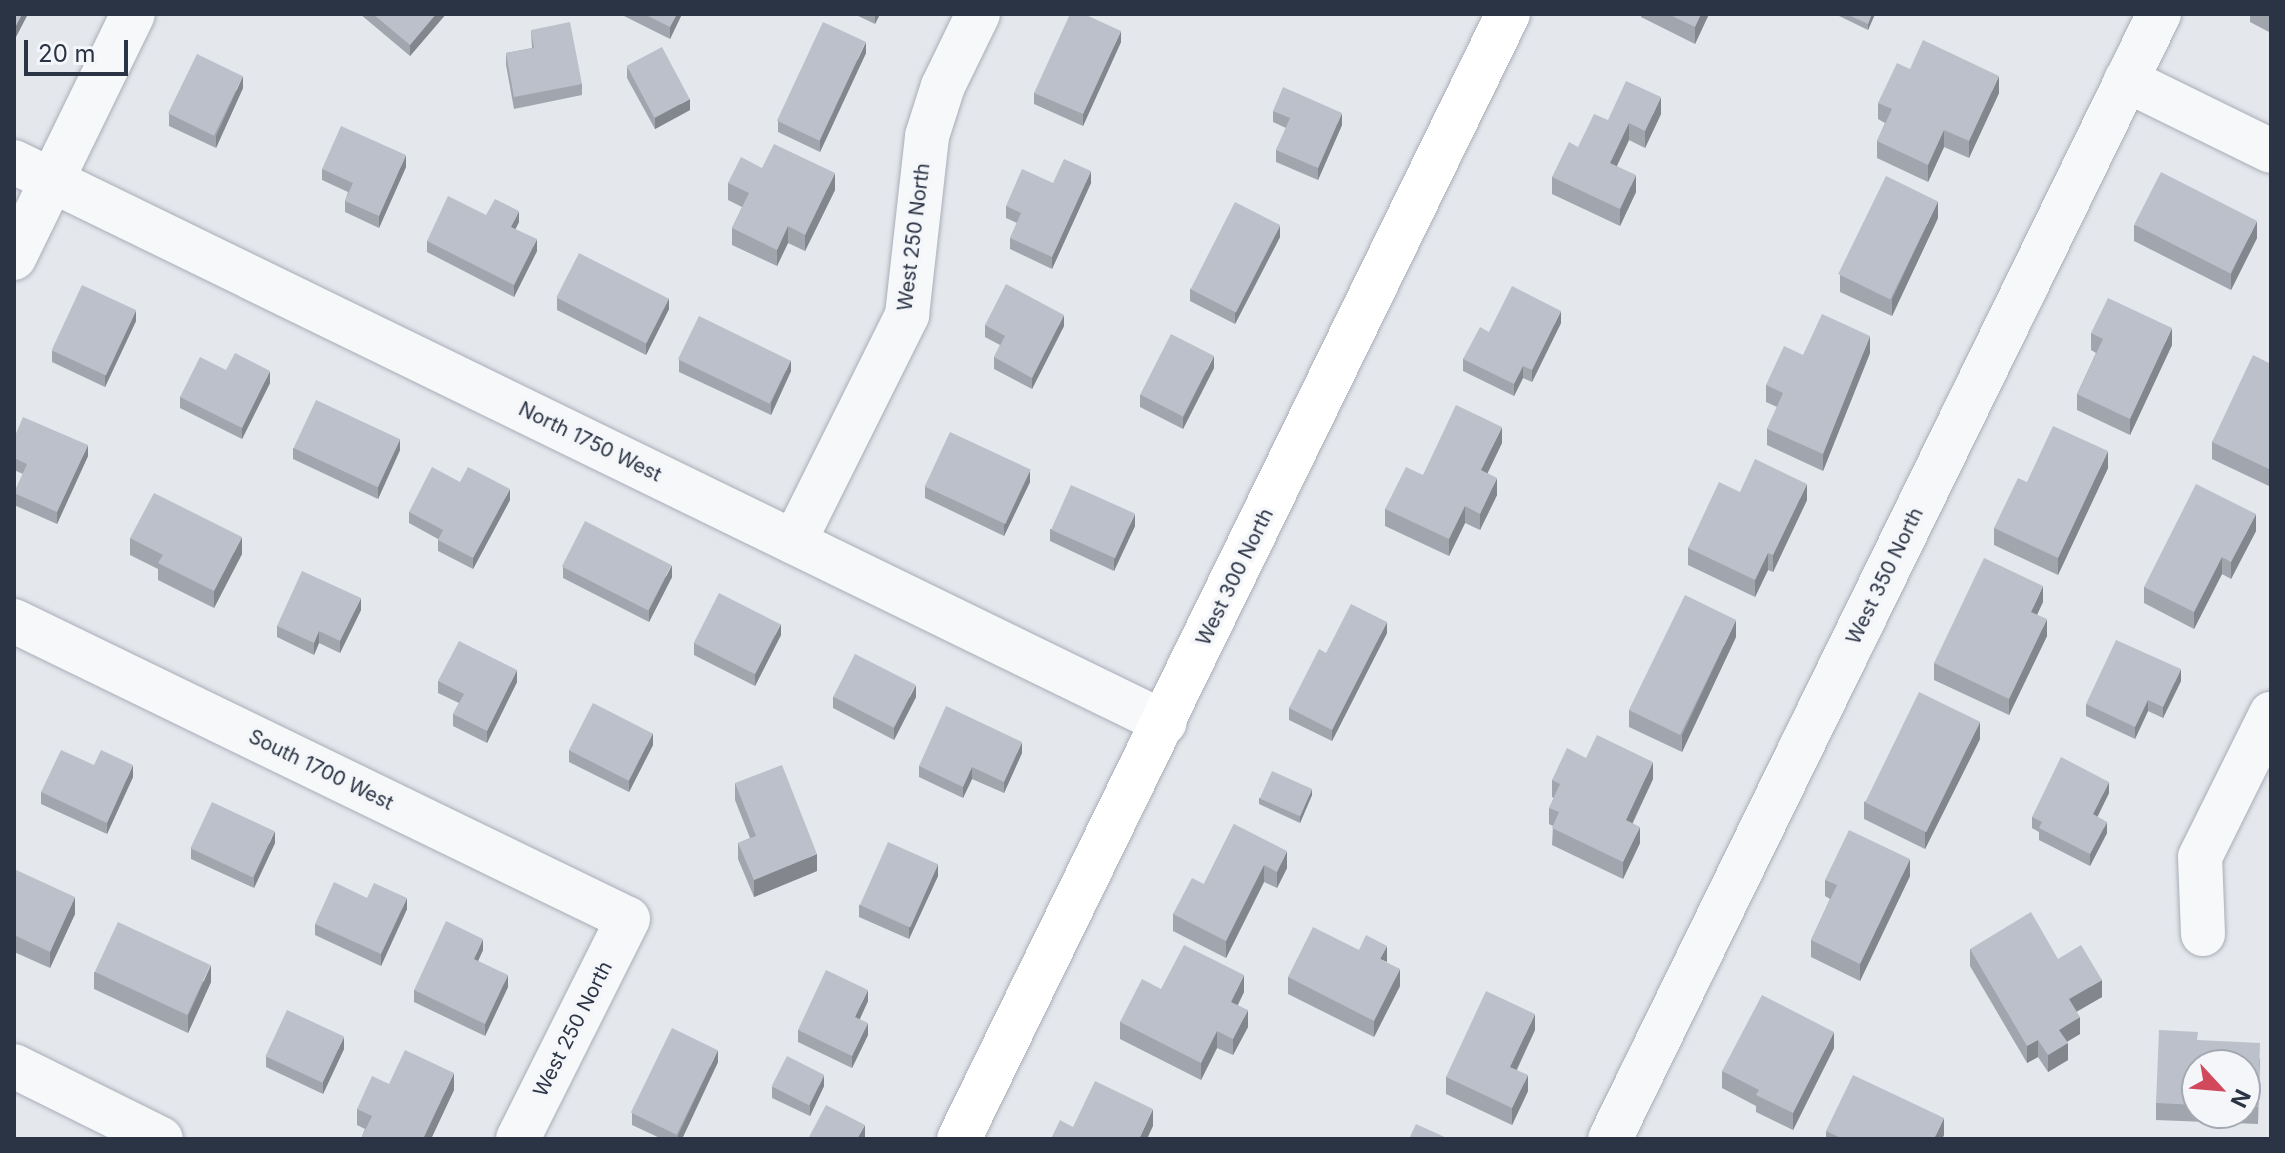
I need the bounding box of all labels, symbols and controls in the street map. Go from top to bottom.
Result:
scale bar [28,24,132,74]
text: 20 m [38,39,96,68]
street label: West 250 North [893,162,935,312]
street label: North 1750 West [515,397,665,487]
street label: West 350 North [1842,504,1928,648]
street label: West 300 North [1191,505,1279,649]
street label: South 1700 West [245,725,397,815]
street label: West 250 North [528,957,618,1101]
north arrow [2181,1049,2261,1129]
text: N [2225,1085,2256,1112]

